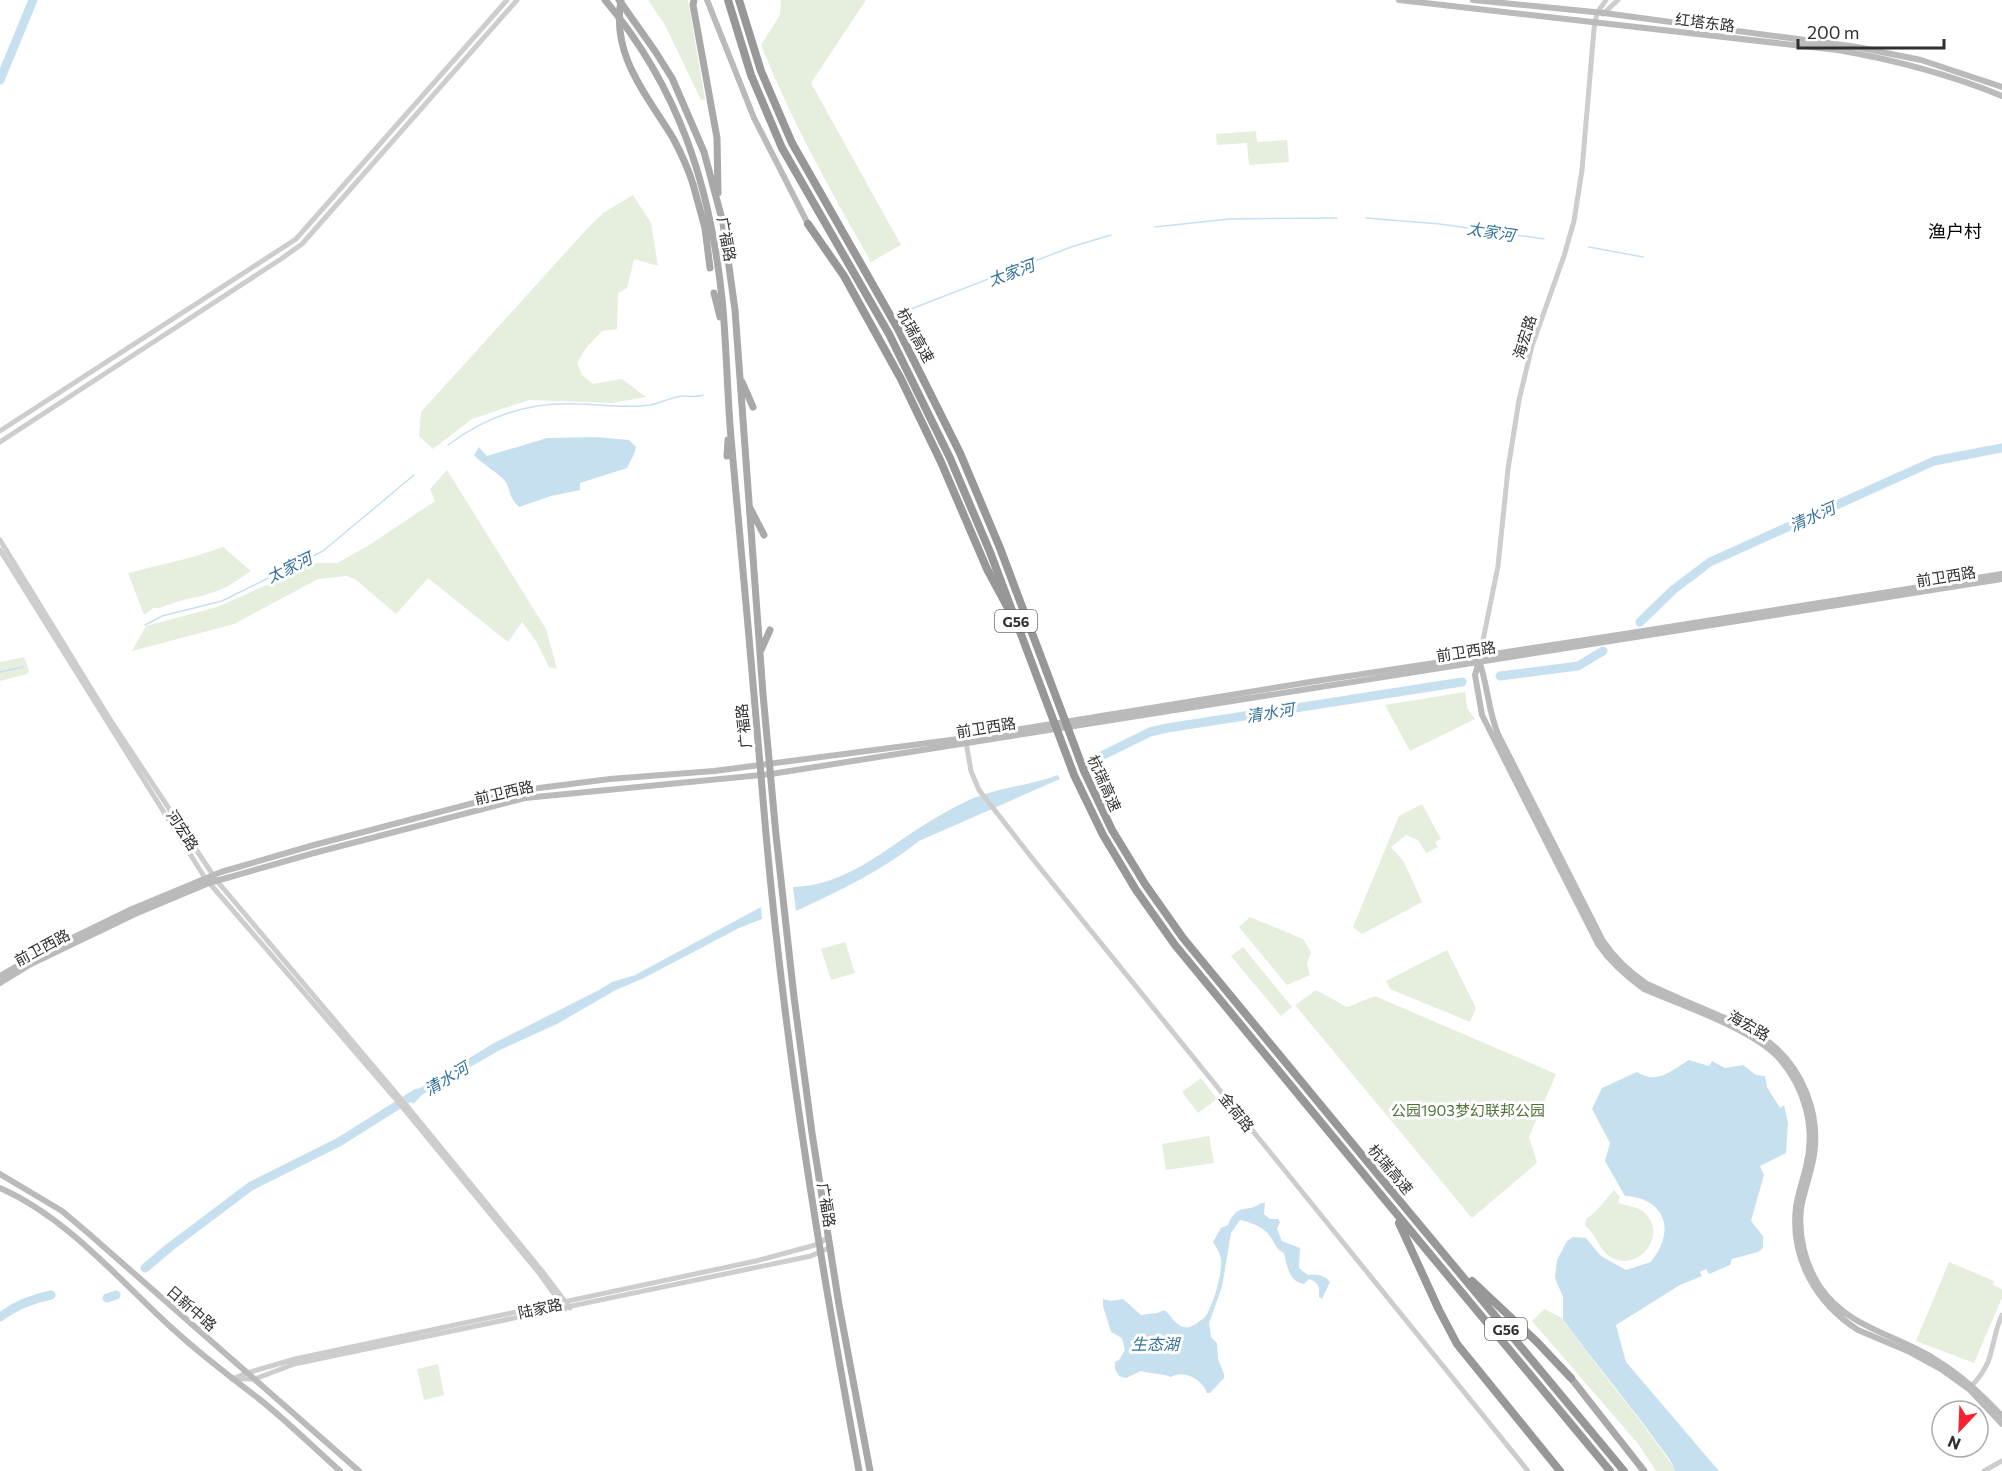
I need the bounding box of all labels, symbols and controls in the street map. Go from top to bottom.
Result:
street label: 红塔东路 [1674,9,1736,35]
scale bar [1798,12,1944,50]
text: 200 m [1807,21,1860,43]
street label: 广福路 [714,215,740,263]
water label: 太家河 [1466,218,1519,245]
district label: 渔户村 [1928,220,1982,242]
water label: 太家河 [985,254,1040,289]
street label: 杭瑞高速 [894,304,938,366]
street label: 海宏路 [1509,313,1539,361]
water label: 清水河 [1786,496,1841,534]
water label: 太家河 [263,547,317,586]
street label: 前卫西路 [1915,562,1977,590]
road number: G56 [995,610,1037,632]
street label: 前卫西路 [1435,637,1497,665]
water label: 清水河 [1245,698,1298,725]
street label: 广福路 [732,703,754,749]
street label: 前卫西路 [955,713,1017,741]
street label: 杭瑞高速 [1085,752,1125,814]
street label: 前卫西路 [473,776,535,808]
street label: 河宏路 [163,806,203,854]
street label: 前卫西路 [11,925,73,969]
street label: 海宏路 [1725,1006,1773,1044]
water label: 清水河 [421,1056,474,1099]
street label: 金荷路 [1216,1089,1258,1135]
park label: 公园1903梦幻联邦公园 [1391,1101,1545,1119]
street label: 杭瑞高速 [1365,1140,1417,1198]
street label: 广福路 [815,1181,839,1229]
street label: 日新中路 [163,1282,221,1334]
street label: 陆家路 [516,1295,564,1321]
road number: G56 [1485,1318,1527,1340]
water label: 生态湖 [1131,1334,1182,1353]
north arrow [1930,1399,1990,1459]
text: N [1945,1432,1963,1454]

